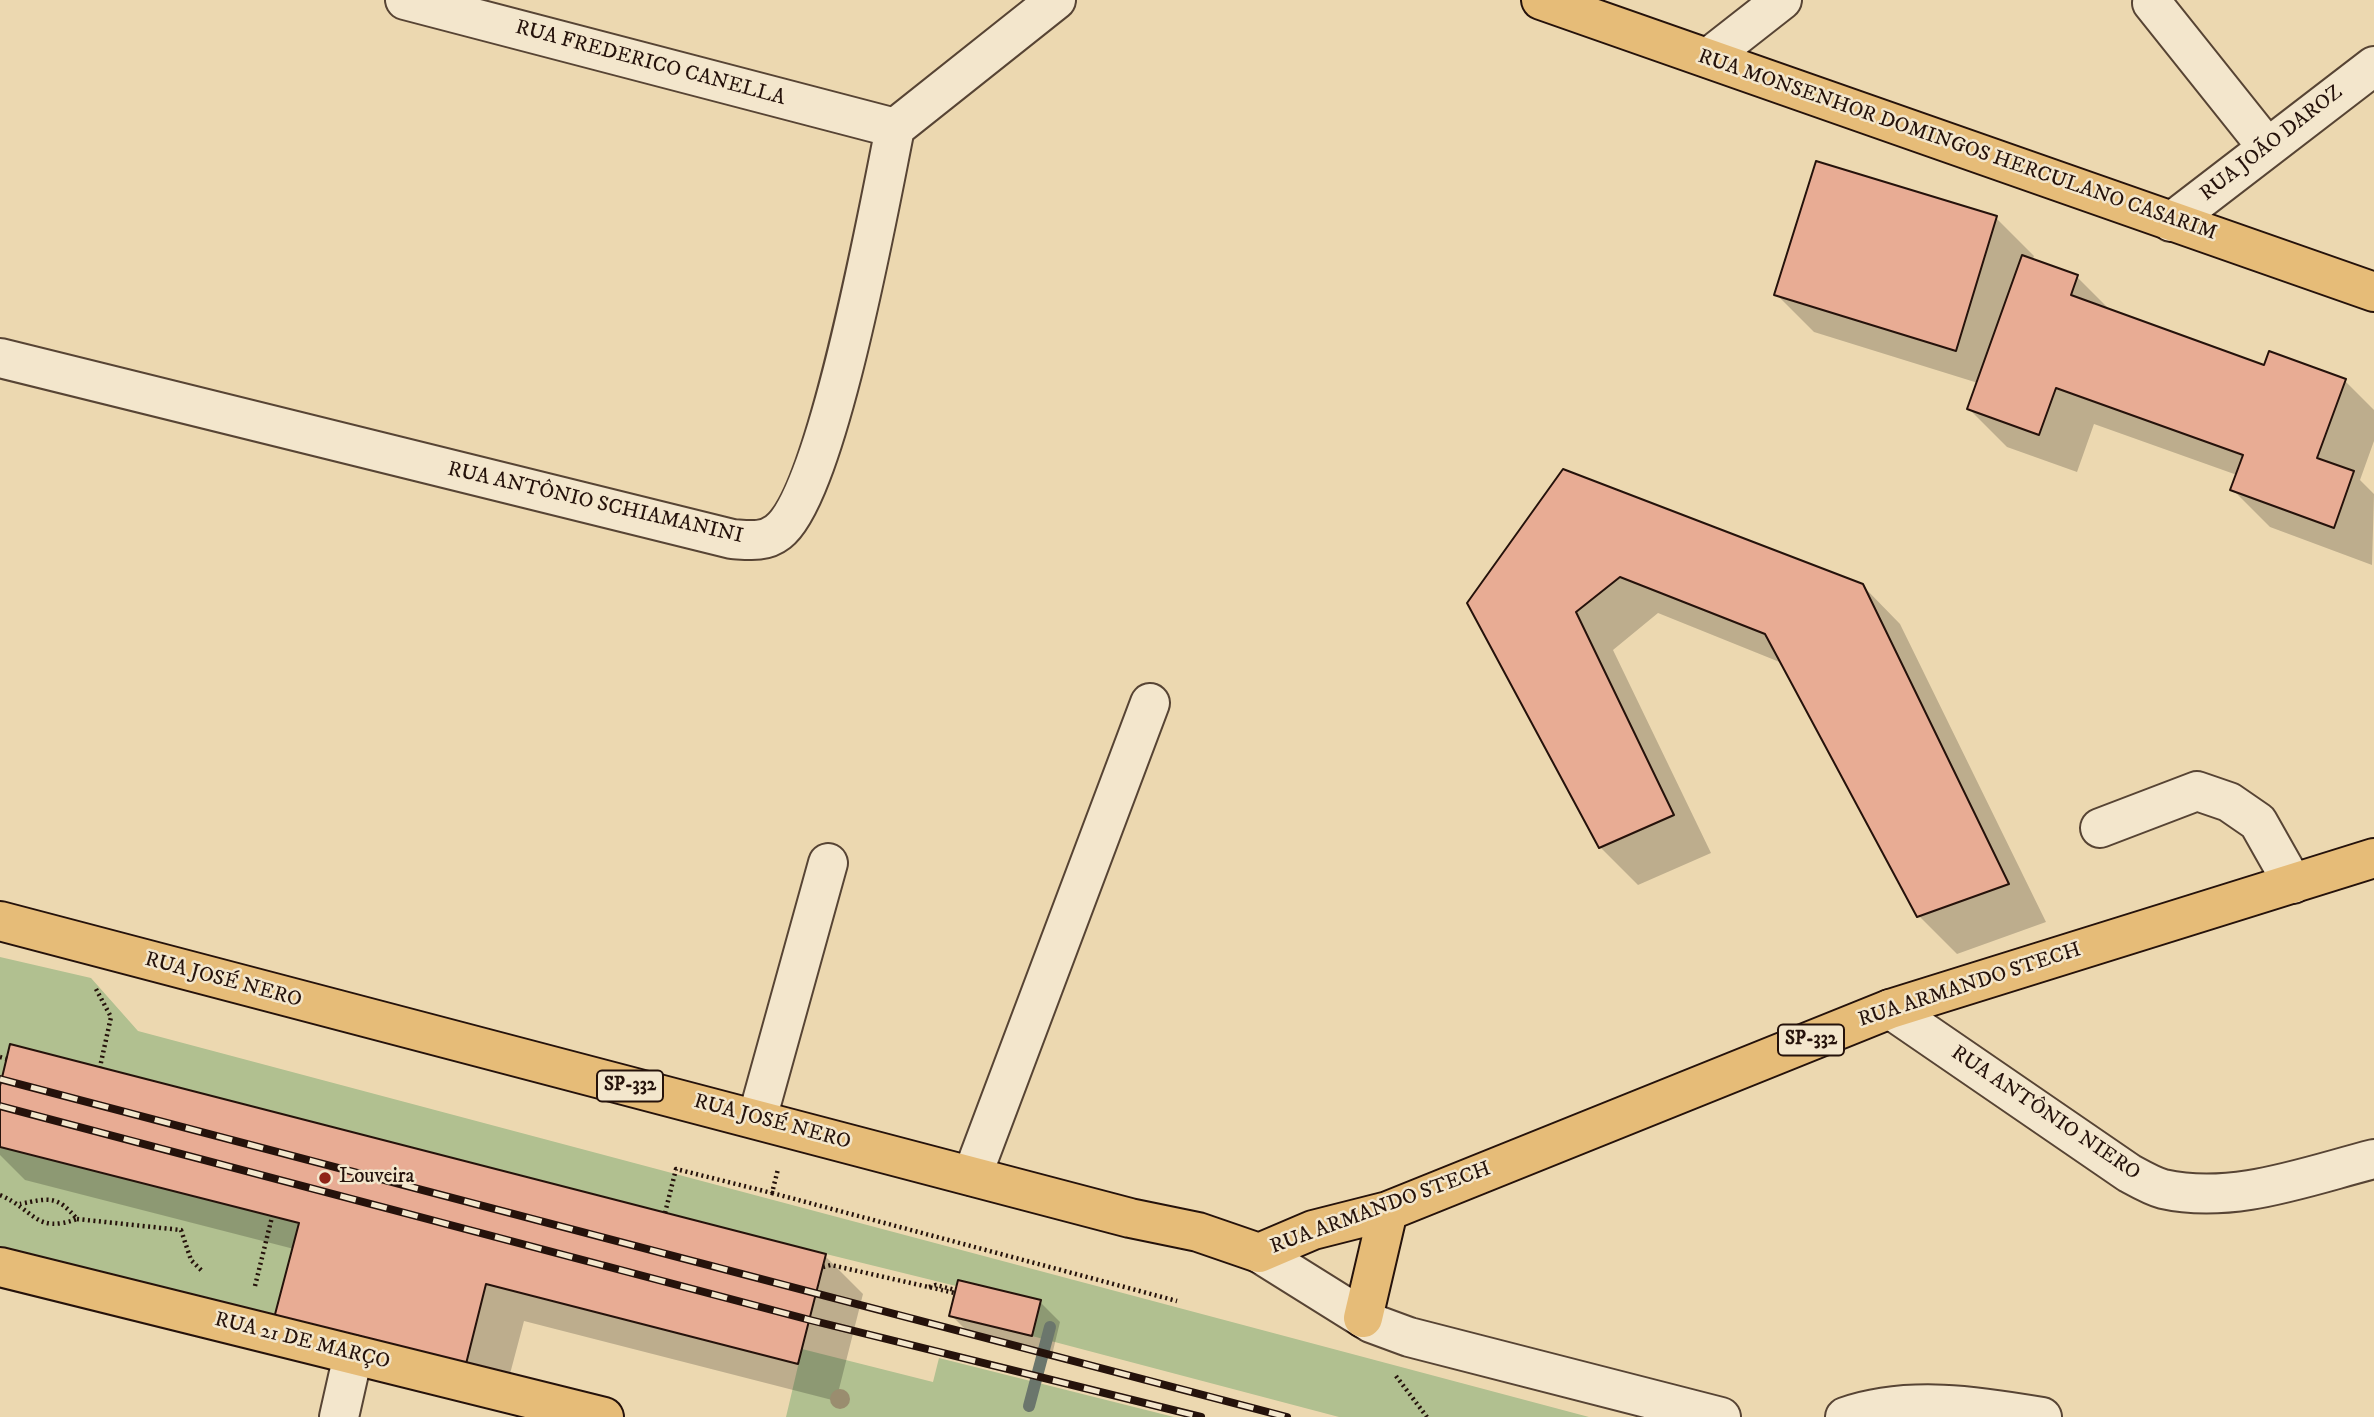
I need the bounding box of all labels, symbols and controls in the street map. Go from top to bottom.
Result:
street label: RUA FREDERICO CANELLA [512,16,788,112]
street label: RUA MONSENHOR DOMINGOS HERCULANO CASARIM [1694,45,2220,247]
street label: RUA JOÃO DAROZ [2196,81,2348,207]
street label: RUA ANTÔNIO SCHIAMANINI [445,458,745,550]
street label: RUA ARMANDO STECH [1855,938,2085,1034]
street label: RUA JOSÉ NERO [142,948,304,1014]
road number: SP-332 [1778,1024,1844,1056]
street label: RUA ANTÔNIO NIERO [1946,1041,2144,1187]
road number: SP-332 [597,1070,663,1102]
street label: RUA JOSÉ NERO [691,1090,853,1156]
street label: RUA ARMANDO STECH [1267,1157,1495,1261]
place label: Louveira [339,1165,415,1191]
marker: Louveira [317,1170,333,1186]
street label: RUA 21 DE MARÇO [212,1308,392,1376]

